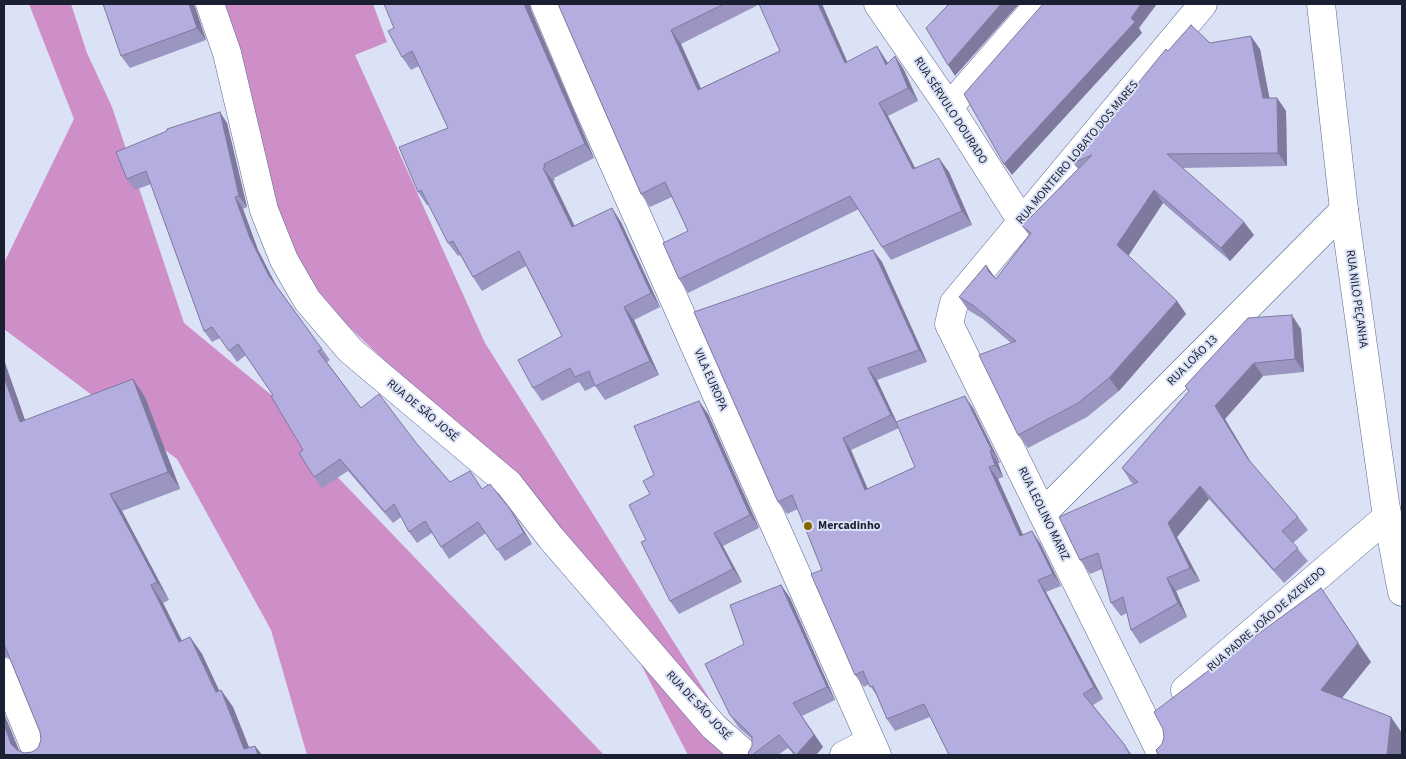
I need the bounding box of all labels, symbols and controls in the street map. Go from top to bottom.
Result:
street label: RUA SÉRVULO DOURADO [910,55,990,167]
street label: RUA MONTEIRO LOBATO DOS MARES [1014,78,1142,228]
street label: RUA NILO PEÇANHA [1342,249,1370,349]
street label: RUA LOÃO 13 [1165,333,1221,389]
street label: VILA EUROPA [690,347,730,413]
street label: RUA DE SÃO JOSÉ [383,377,461,445]
street label: RUA LEOLINO MARIZ [1014,465,1072,563]
place label: Mercadinho [818,519,880,533]
marker: Mercadinho [802,520,814,532]
street label: RUA PADRE JOÃO DE AZEVEDO [1205,565,1329,675]
street label: RUA DE SÃO JOSÉ [662,669,734,743]

